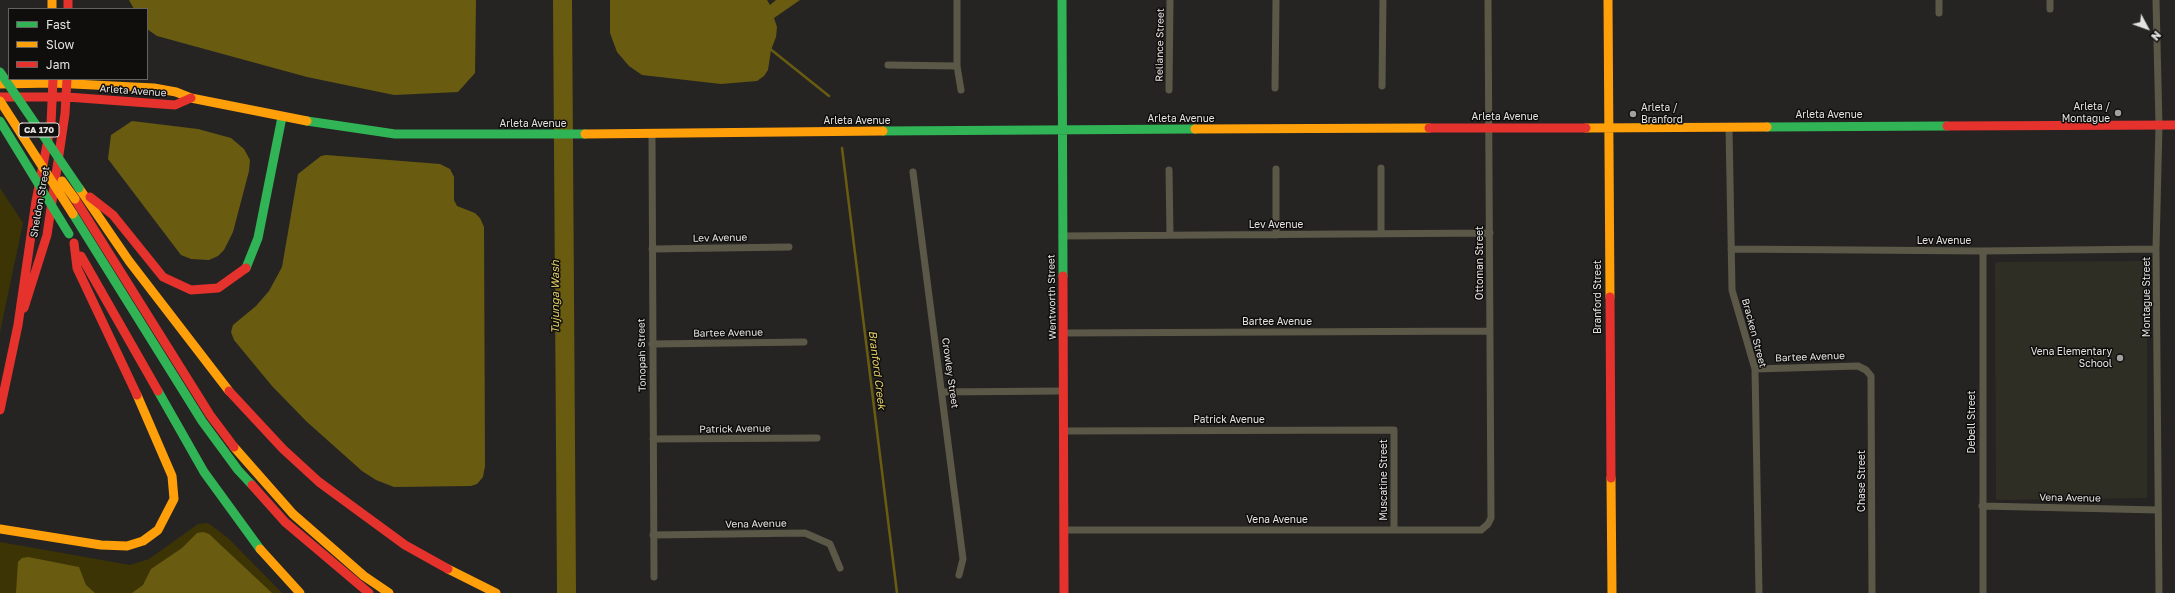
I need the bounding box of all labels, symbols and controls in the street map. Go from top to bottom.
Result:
legend [8,8,148,80]
street label: Reliance Street [1153,8,1167,82]
north arrow [2127,8,2167,48]
text: Fast [46,17,71,32]
text: N [2149,29,2164,44]
text: Slow [46,37,74,52]
text: Jam [46,57,70,72]
street label: Arleta Avenue [99,83,167,99]
place label: Arleta / Montague [2062,101,2110,124]
place label: Arleta / Branford [1641,102,1683,126]
marker: Arleta / Montague [2113,108,2123,118]
marker: Arleta / Branford [1628,109,1638,119]
street label: Arleta Avenue [1796,109,1862,121]
street label: Arleta Avenue [1472,111,1538,123]
street label: Arleta Avenue [1148,113,1214,125]
street label: Arleta Avenue [824,115,890,127]
street label: Arleta Avenue [500,118,566,130]
road number: CA 170 [19,123,59,137]
street label: Sheldon Street [28,166,52,238]
street label: Lev Avenue [1249,219,1303,231]
street label: Ottoman Street [1474,226,1486,300]
street label: Lev Avenue [693,232,747,244]
street label: Lev Avenue [1917,235,1971,247]
street label: Wentworth Street [1045,254,1059,340]
street label: Montague Street [2141,257,2153,337]
water label: Tujunga Wash [549,260,563,334]
street label: Branford Street [1592,260,1604,334]
street label: Bracken Street [1739,297,1769,369]
street label: Bartee Avenue [1242,316,1312,328]
street label: Tonopah Street [635,318,649,392]
street label: Bartee Avenue [693,326,763,340]
water label: Branford Creek [866,330,888,410]
street label: Crowley Street [939,337,961,409]
place label: Vena Elementary School [2031,346,2112,370]
street label: Bartee Avenue [1775,350,1845,364]
marker: Vena Elementary School [2115,353,2125,363]
street label: Debell Street [1966,390,1978,454]
street label: Patrick Avenue [1193,414,1265,426]
street label: Patrick Avenue [699,422,771,436]
street label: Muscatine Street [1378,439,1390,521]
street label: Chase Street [1856,450,1868,512]
street label: Vena Avenue [2039,491,2101,505]
street label: Vena Avenue [1246,514,1308,526]
street label: Vena Avenue [725,517,787,531]

